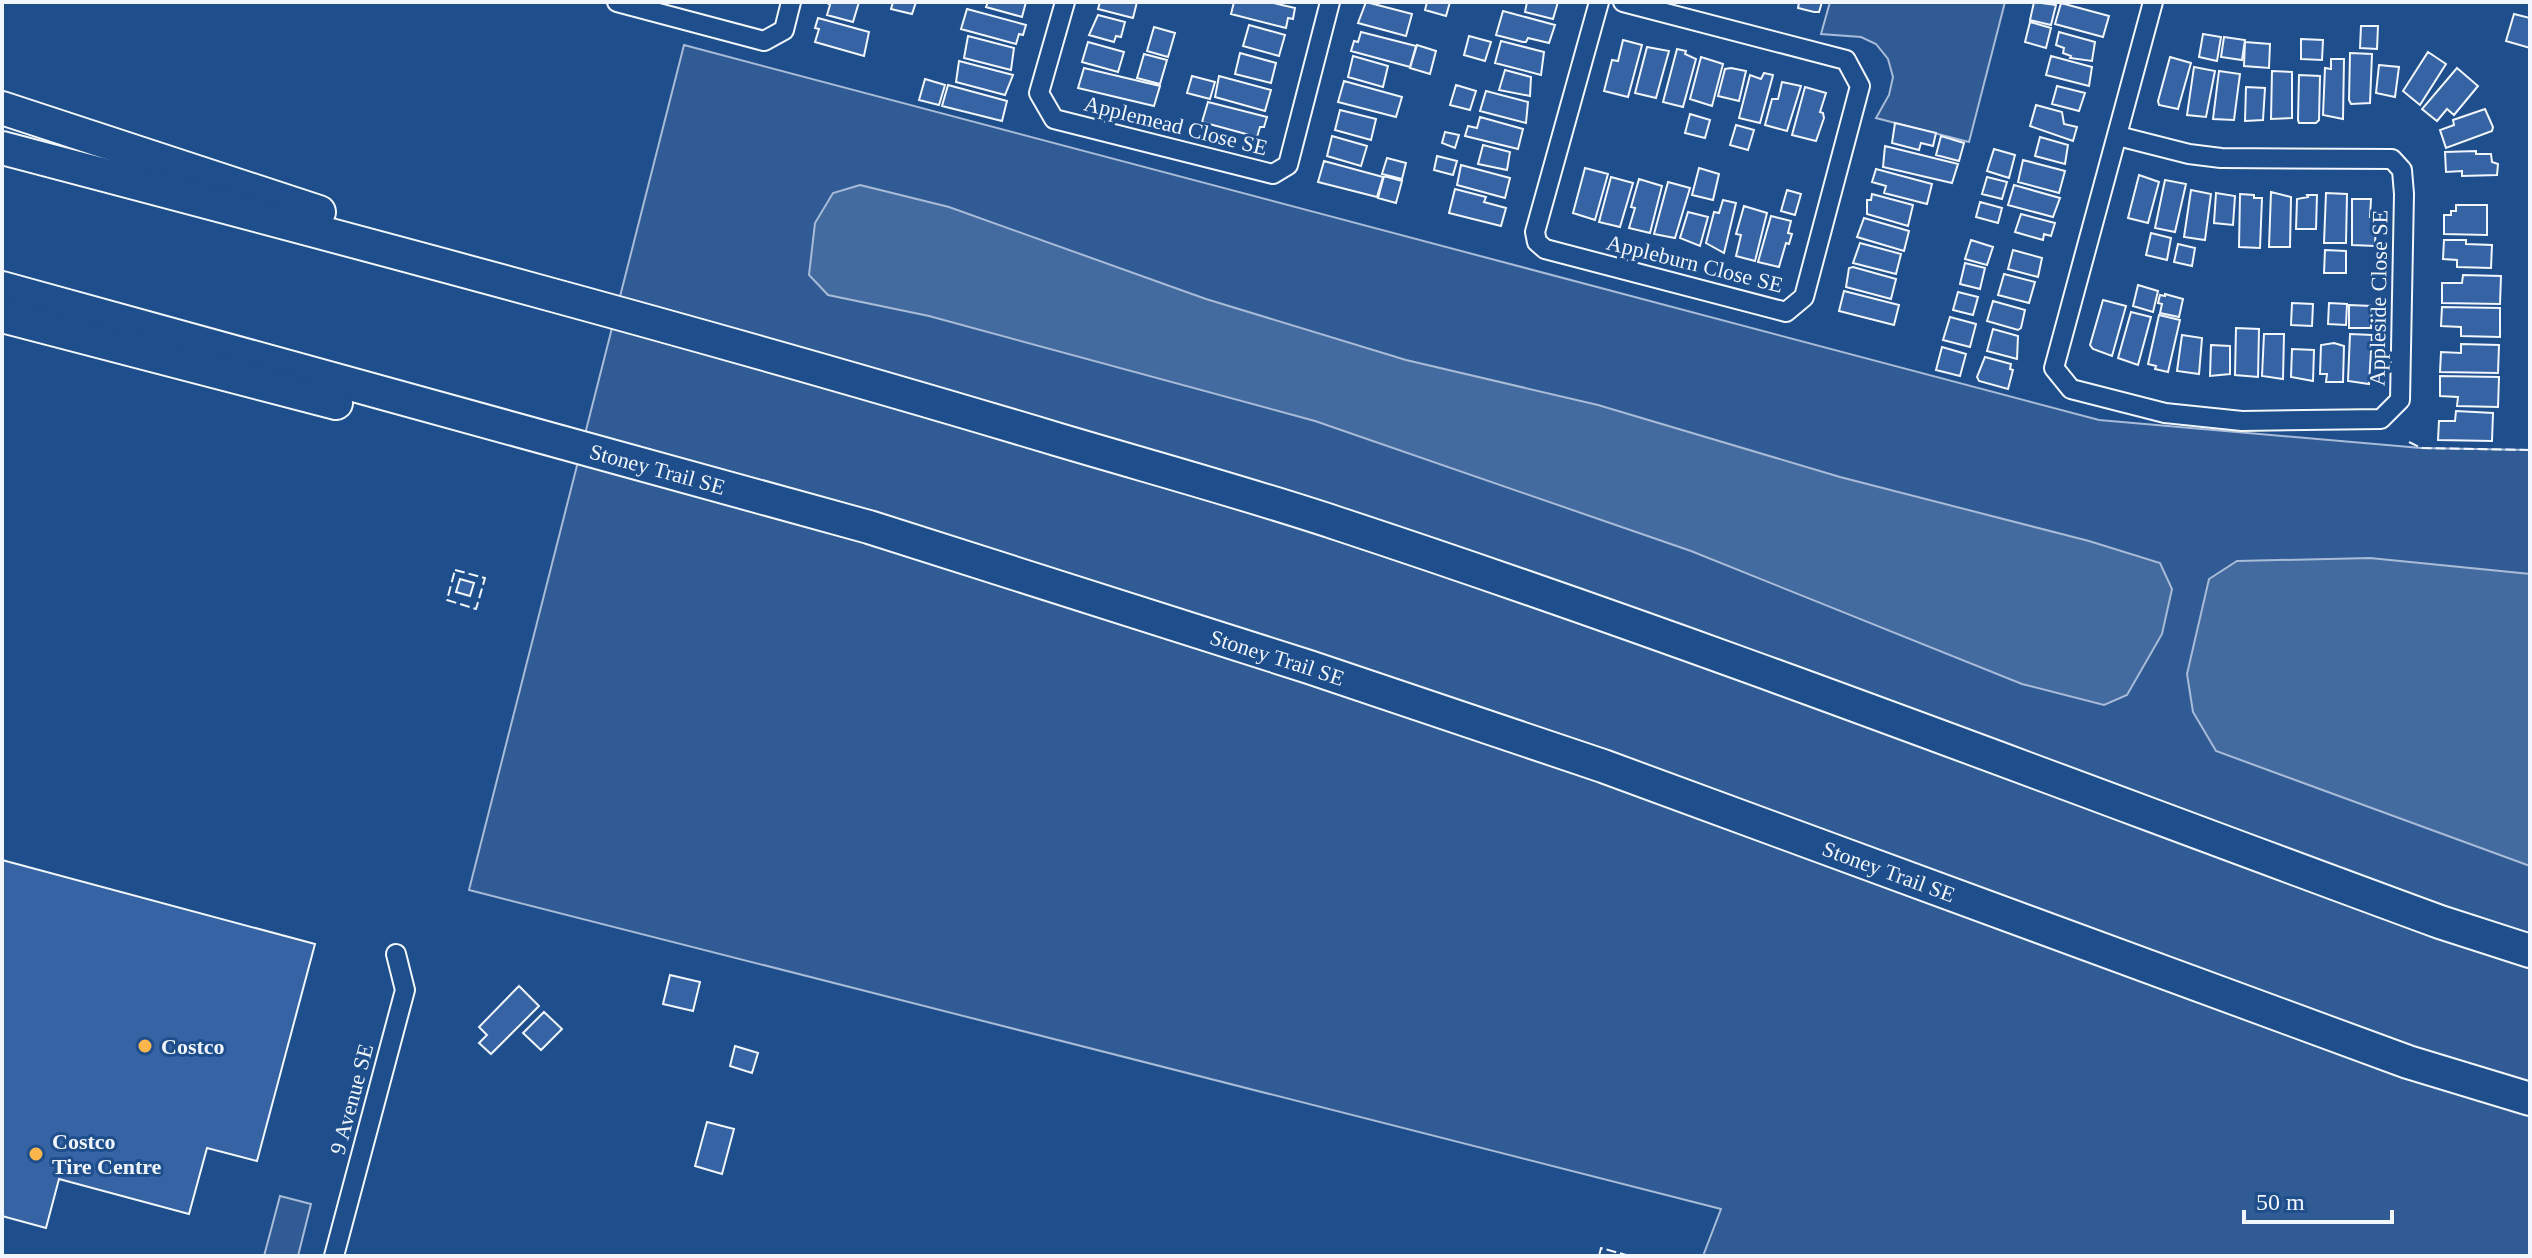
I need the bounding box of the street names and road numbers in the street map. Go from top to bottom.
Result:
street label: Applemead Close SE [1082,91,1270,160]
street label: Appleside Close SE [2364,210,2393,386]
street label: Appleburn Close SE [1604,229,1786,297]
street label: Stoney Trail SE [587,439,728,500]
street label: Stoney Trail SE [1207,624,1348,691]
street label: Stoney Trail SE [1819,836,1959,907]
street label: 9 Avenue SE [325,1041,378,1157]

